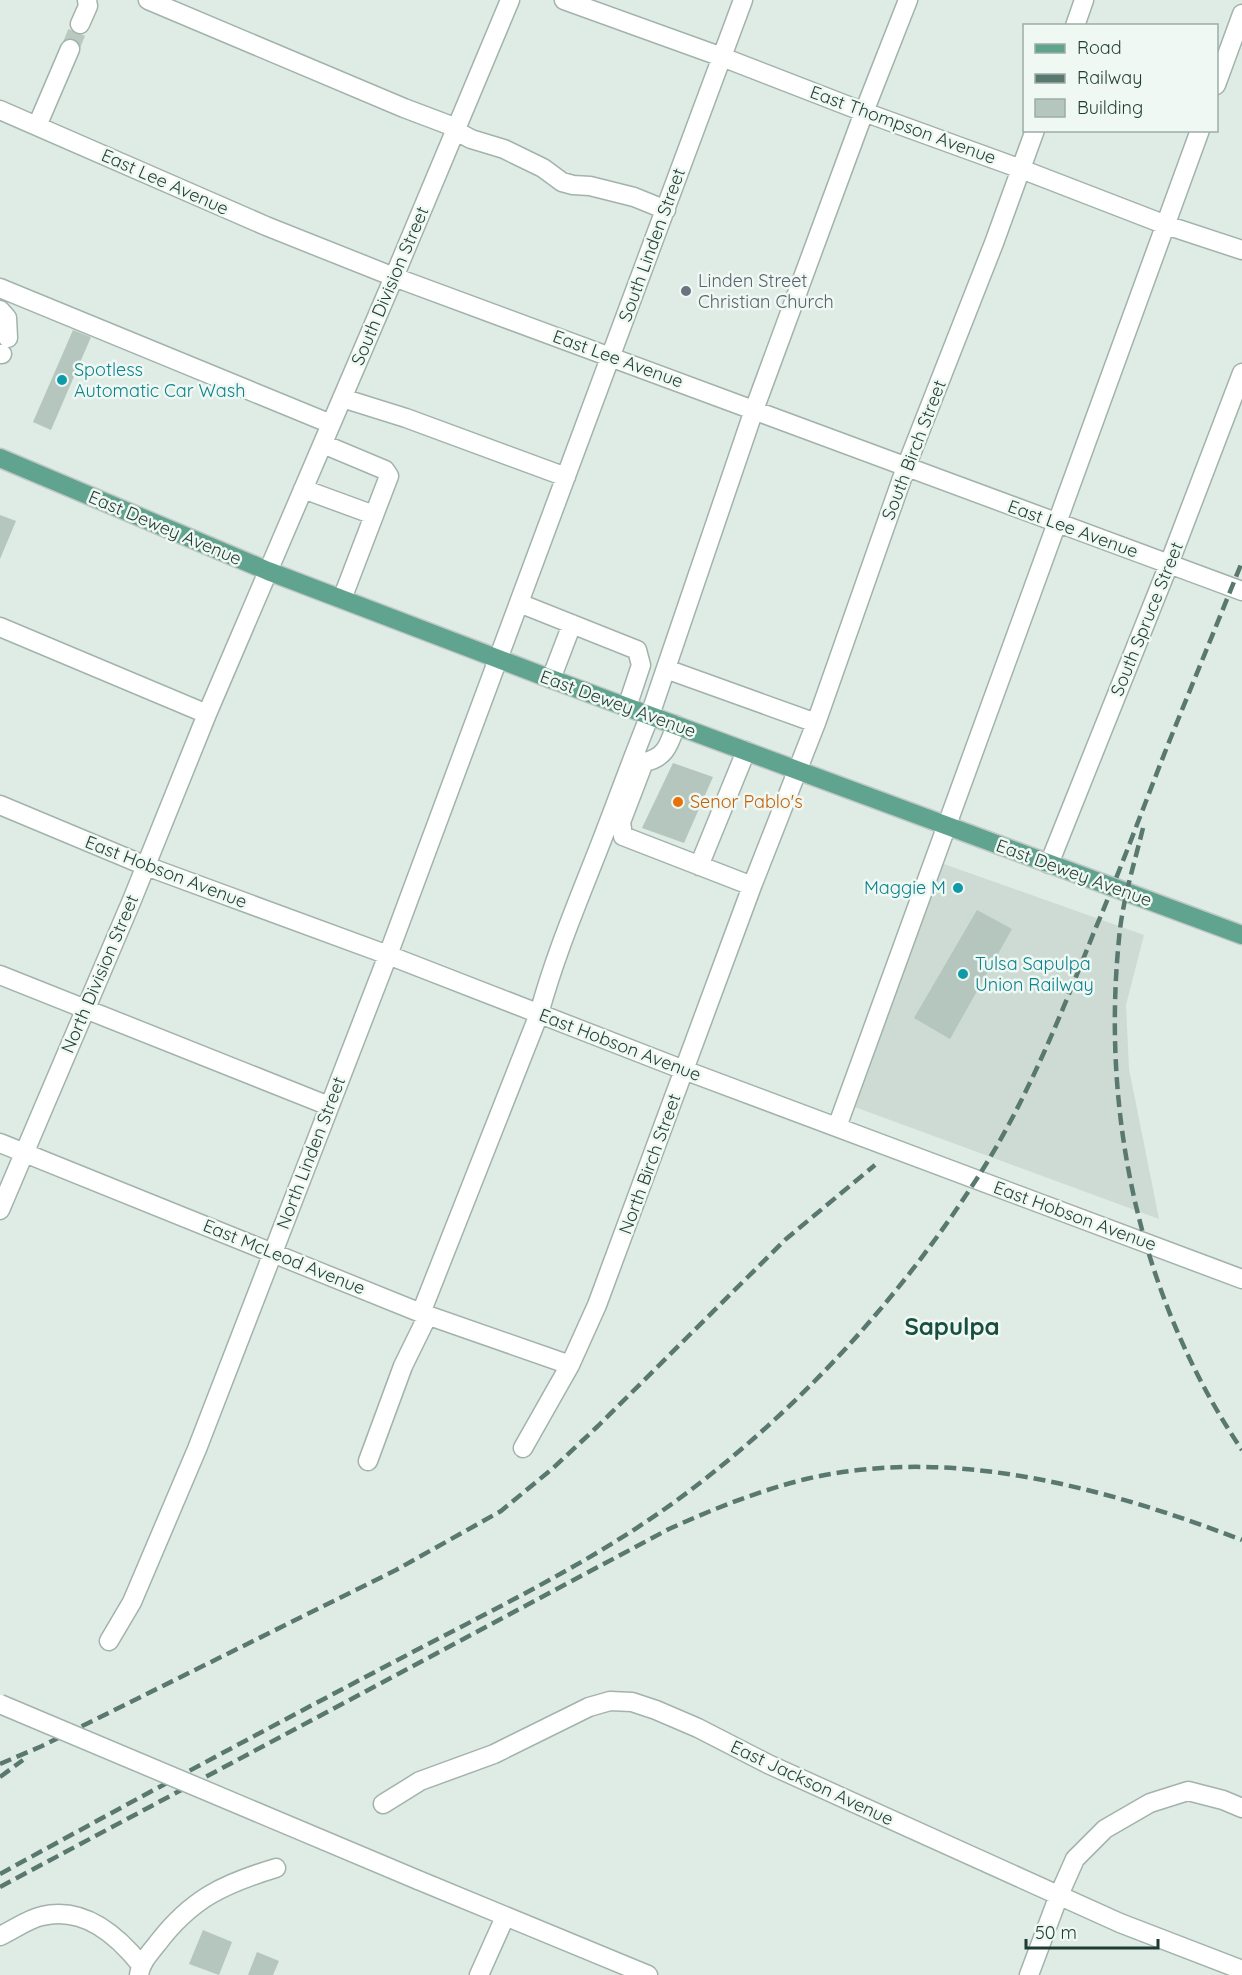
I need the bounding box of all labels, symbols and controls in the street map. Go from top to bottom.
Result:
legend [1023,24,1218,132]
text: Road [1077,36,1122,59]
text: Railway [1077,66,1143,89]
street label: East Thompson Avenue [807,80,999,169]
text: Building [1077,96,1143,119]
street label: East Lee Avenue [98,143,232,220]
street label: South Linden Street [613,165,690,325]
street label: South Division Street [346,203,433,369]
place label: Linden Street Christian Church [698,269,834,313]
marker: Linden Street Christian Church [679,284,693,298]
street label: East Lee Avenue [550,324,686,393]
place label: Spotless Automatic Car Wash [74,358,245,402]
marker: Spotless Automatic Car Wash [55,373,69,387]
street label: South Birch Street [876,377,951,523]
street label: East Dewey Avenue [85,485,245,570]
street label: East Lee Avenue [1005,494,1141,563]
street label: South Spruce Street [1105,538,1188,699]
street label: East Dewey Avenue [537,665,699,742]
place label: Senor Pablo's [690,790,803,813]
marker: Senor Pablo's [671,795,685,809]
street label: East Hobson Avenue [82,830,250,913]
street label: East Dewey Avenue [993,834,1155,911]
place label: Maggie M [864,876,946,899]
marker: Maggie M [951,881,965,895]
street label: North Division Street [56,891,143,1057]
place label: Tulsa Sapulpa Union Railway [975,952,1094,996]
marker: Tulsa Sapulpa Union Railway [956,967,970,981]
street label: East Hobson Avenue [536,1003,704,1086]
street label: North Linden Street [271,1073,350,1232]
street label: North Birch Street [613,1090,686,1237]
street label: East Hobson Avenue [991,1175,1160,1256]
street label: East McLeod Avenue [200,1214,369,1300]
district label: Sapulpa [904,1311,1000,1341]
street label: East Jackson Avenue [727,1735,897,1830]
scale bar [1026,1912,1158,1950]
text: 50 m [1035,1921,1077,1944]

